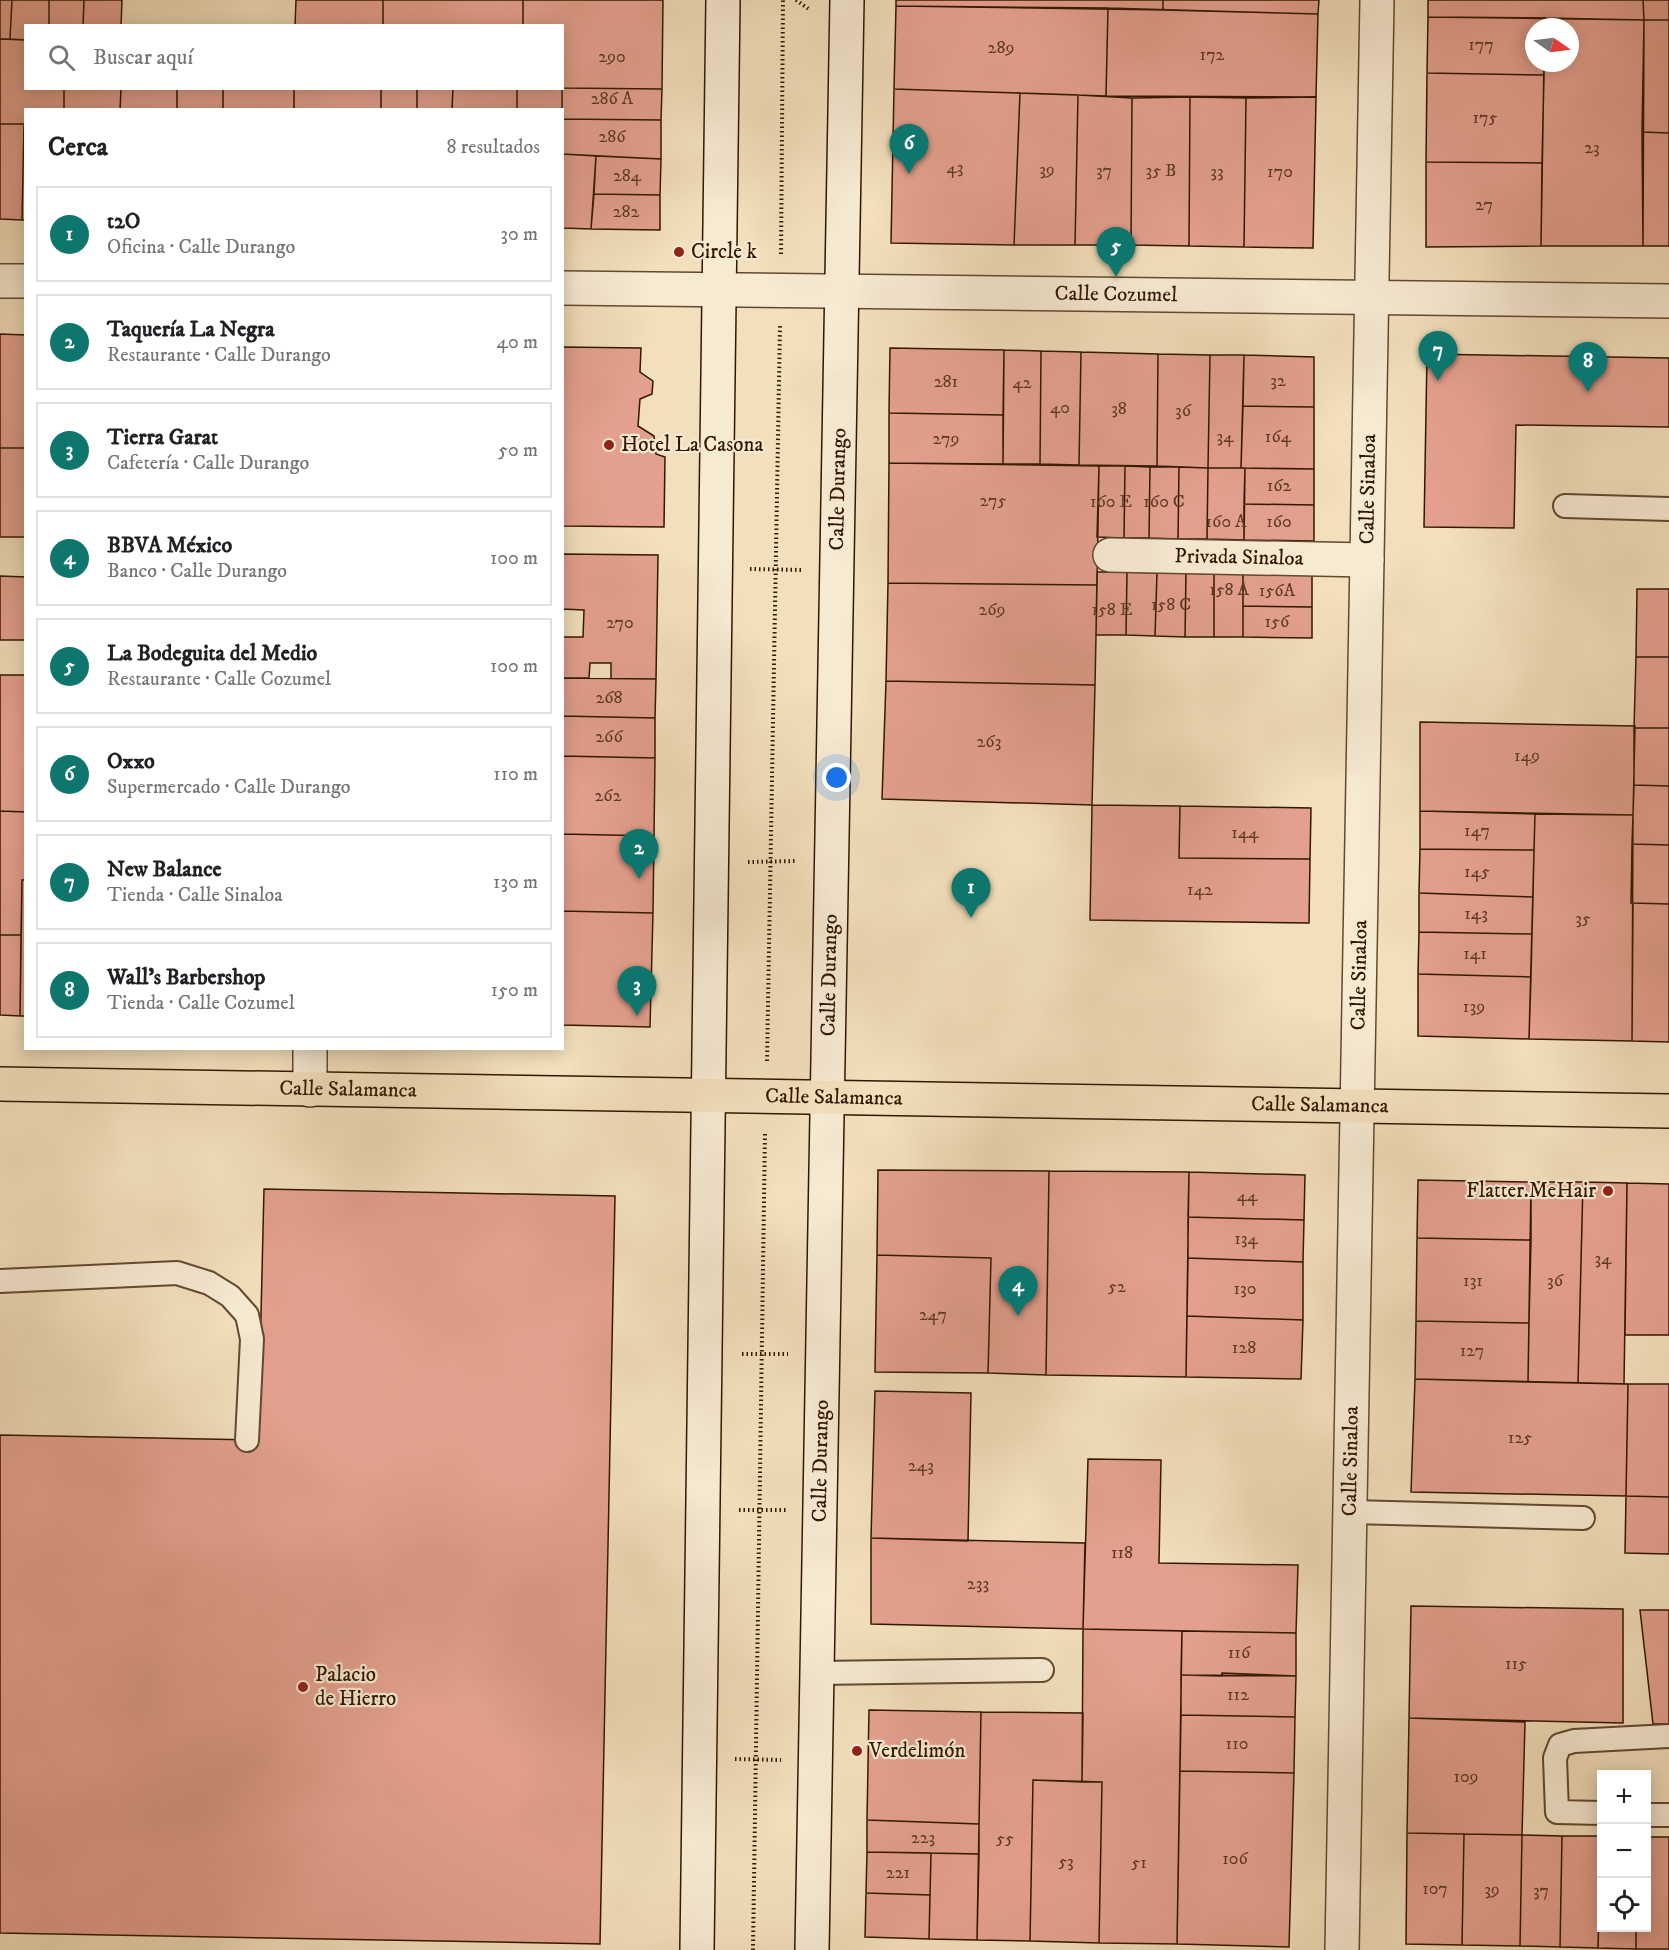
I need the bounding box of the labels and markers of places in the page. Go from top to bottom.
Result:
pin: 6 [890,124,928,174]
pin: 5 [1096,228,1136,277]
place label: Circle k [691,239,758,265]
marker: Circle k [672,245,686,259]
pin: 7 [1418,332,1458,381]
pin: 8 [1568,342,1608,392]
place label: Hotel La Casona [621,432,763,458]
marker: Hotel La Casona [602,438,616,452]
pin: 2 [620,830,658,879]
pin: 1 [952,868,990,918]
pin: 3 [618,966,656,1016]
place label: Flatter.MeHair [1466,1178,1596,1204]
marker: Flatter.MeHair [1601,1184,1615,1198]
pin: 4 [998,1266,1038,1316]
place label: Palacio de Hierro [315,1662,396,1712]
marker: Palacio de Hierro [296,1680,310,1694]
place label: Verdelimón [868,1738,965,1764]
marker: Verdelimón [850,1744,864,1758]

